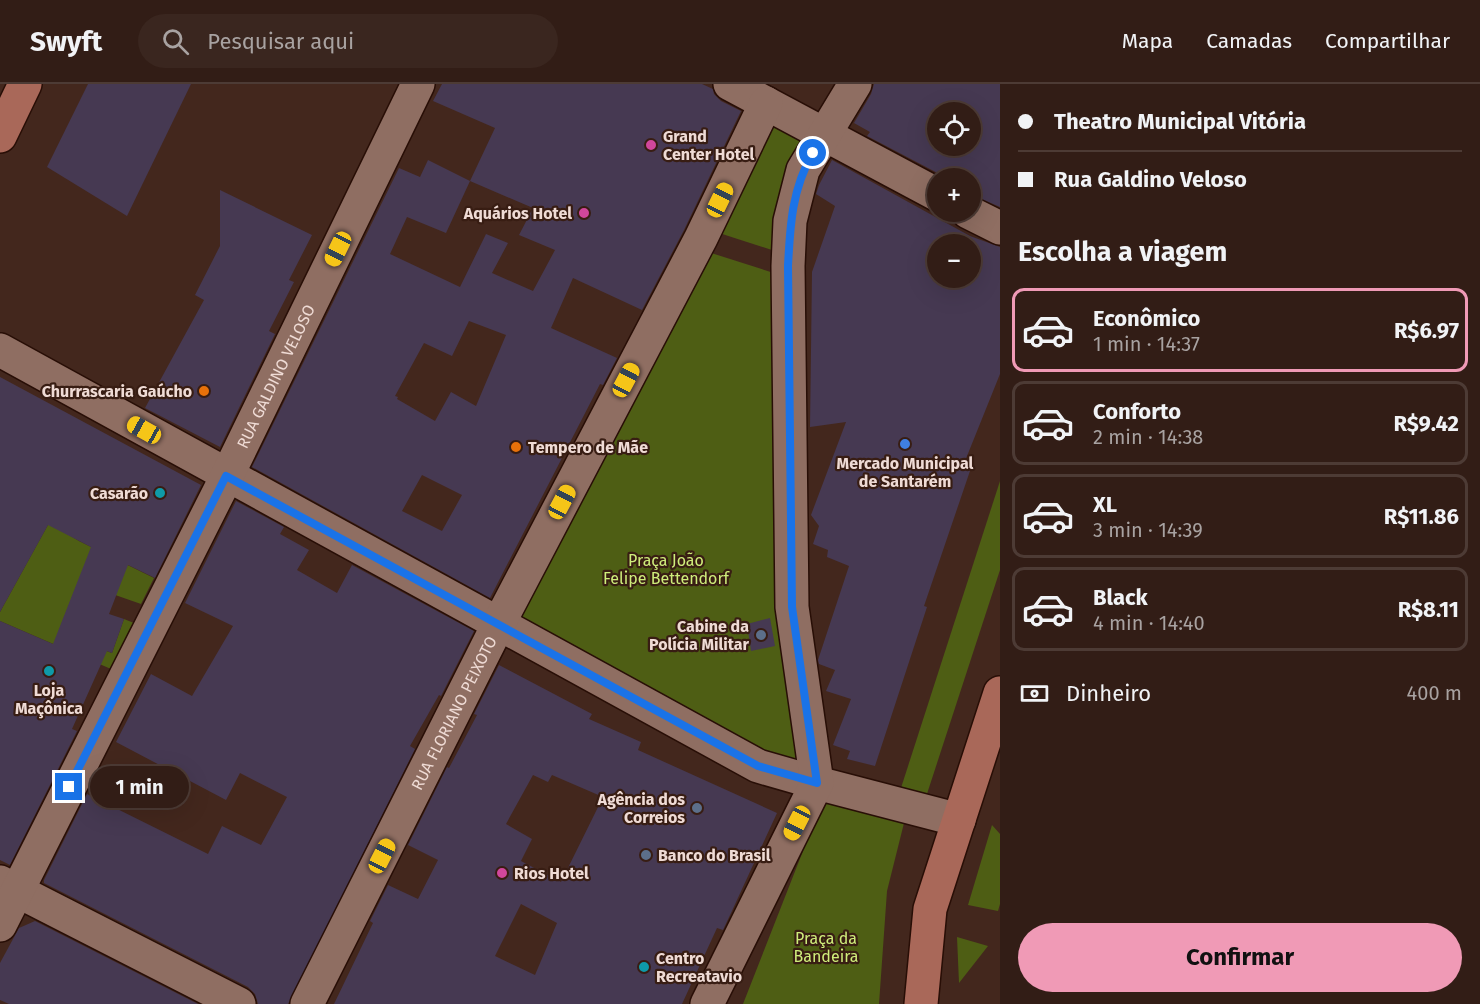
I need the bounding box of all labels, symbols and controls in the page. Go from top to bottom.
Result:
search box [138,14,558,68]
text: Swyft [30,25,102,58]
icon: search [159,25,192,58]
text: Pesquisar aqui [207,28,354,55]
text: Mapa [1122,28,1173,54]
text: Camadas [1206,28,1292,54]
text: Compartilhar [1325,28,1450,54]
map controls [927,102,981,288]
button: locate [927,102,981,156]
text: Theatro Municipal Vitória [1054,108,1306,135]
place label: Grand Center Hotel [663,127,755,164]
marker: Grand Center Hotel [644,138,658,152]
route start [799,139,826,166]
text: Rua Galdino Veloso [1054,166,1247,193]
button: + [927,168,981,222]
car [704,180,736,220]
place label: Aquários Hotel [463,204,572,223]
marker: Aquários Hotel [577,206,591,220]
car [322,229,354,269]
button: − [927,234,981,288]
text: Escolha a viagem [1018,236,1227,268]
street label: RUA GALDINO VELOSO [233,302,319,452]
icon: car [1021,303,1075,357]
text: Econômico [1093,305,1200,332]
text: R$6.97 [1394,317,1459,344]
text: 1 min · 14:37 [1093,332,1200,356]
car [610,360,642,400]
place label: Churrascaria Gaúcho [42,382,192,401]
marker: Churrascaria Gaúcho [197,384,211,398]
icon: car [1021,396,1075,450]
text: Conforto [1093,398,1181,425]
text: R$9.42 [1393,410,1459,437]
car [124,413,164,447]
text: 2 min · 14:38 [1093,425,1203,449]
marker: Mercado Municipal de Santarém [898,437,912,451]
place label: Tempero de Mãe [528,438,648,457]
marker: Tempero de Mãe [509,440,523,454]
place label: Mercado Municipal de Santarém [837,454,974,491]
car [546,482,578,522]
place label: Casarão [90,484,148,503]
marker: Casarão [153,486,167,500]
icon: car [1021,489,1075,543]
text: XL [1093,491,1117,518]
text: R$11.86 [1384,503,1459,530]
text: 3 min · 14:39 [1093,518,1203,542]
park label: Praça João Felipe Bettendorf [603,551,731,588]
icon: car [1021,582,1075,636]
text: Black [1093,584,1148,611]
text: R$8.11 [1398,596,1459,623]
text: 4 min · 14:40 [1093,611,1205,635]
place label: Cabine da Polícia Militar [649,617,750,654]
marker: Cabine da Polícia Militar [754,628,768,642]
street label: RUA FLORIANO PEIXOTO [407,633,501,793]
marker: Loja Maçônica [42,664,56,678]
icon: cash [1018,677,1051,710]
text: Dinheiro [1066,680,1151,707]
place label: Loja Maçônica [15,681,83,719]
text: 400 m [1407,681,1462,705]
callout: 1 min [90,766,189,808]
route end [55,773,82,800]
text: 1 min [115,775,164,799]
place label: Agência dos Correios [597,790,685,827]
marker: Agência dos Correios [690,801,704,815]
car [781,803,813,843]
car [366,836,398,876]
place label: Banco do Brasil [658,846,771,865]
marker: Banco do Brasil [639,848,653,862]
place label: Rios Hotel [514,864,589,883]
marker: Rios Hotel [495,866,509,880]
button: Confirmar [1018,923,1462,992]
park label: Praça da Bandeira [794,929,858,966]
place label: Centro Recreatavio [656,949,742,986]
marker: Centro Recreatavio [637,960,651,974]

